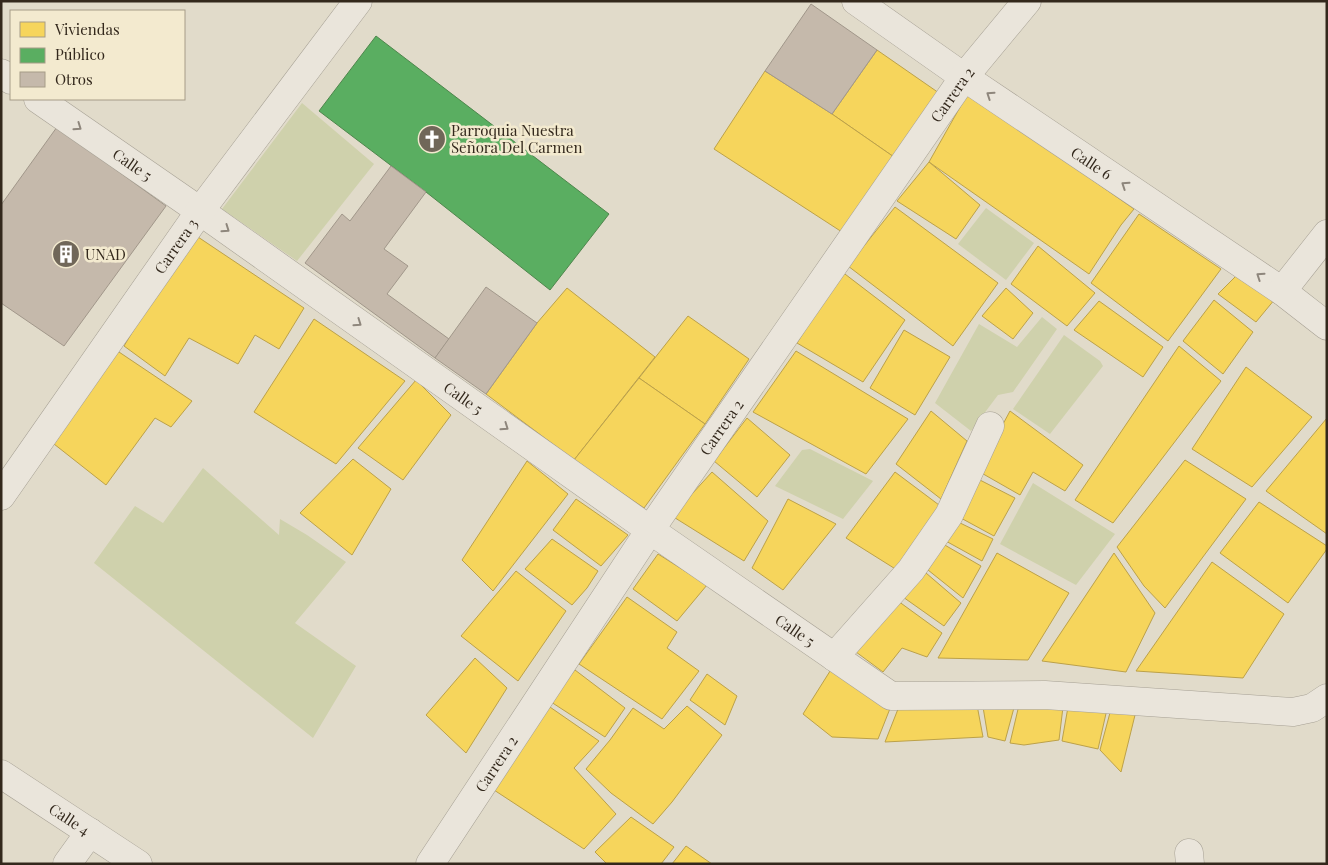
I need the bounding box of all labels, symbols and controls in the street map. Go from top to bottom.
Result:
legend [10,10,185,100]
text: Viviendas [54,19,120,39]
text: Público [55,44,105,64]
street label: Carrera 2 [926,62,978,126]
text: Otros [55,69,93,89]
one-way arrow [986,91,995,101]
place label: Parroquia Nuestra Señora Del Carmen [451,120,582,157]
one-way arrow [72,121,82,130]
church icon: Parroquia Nuestra Señora Del Carmen [417,124,447,154]
street label: Calle 6 [1067,142,1116,184]
street label: Calle 5 [109,144,156,185]
one-way arrow [1121,182,1131,191]
street label: Carrera 3 [149,214,202,277]
one-way arrow [220,224,229,232]
building icon: UNAD [51,239,81,269]
place label: UNAD [85,244,126,264]
one-way arrow [1256,273,1266,282]
one-way arrow [353,317,362,326]
street label: Calle 5 [440,377,487,419]
street label: Carrera 2 [695,395,748,459]
one-way arrow [499,421,509,430]
street label: Calle 5 [772,609,819,651]
street label: Carrera 2 [470,732,522,796]
street label: Calle 4 [45,798,94,840]

